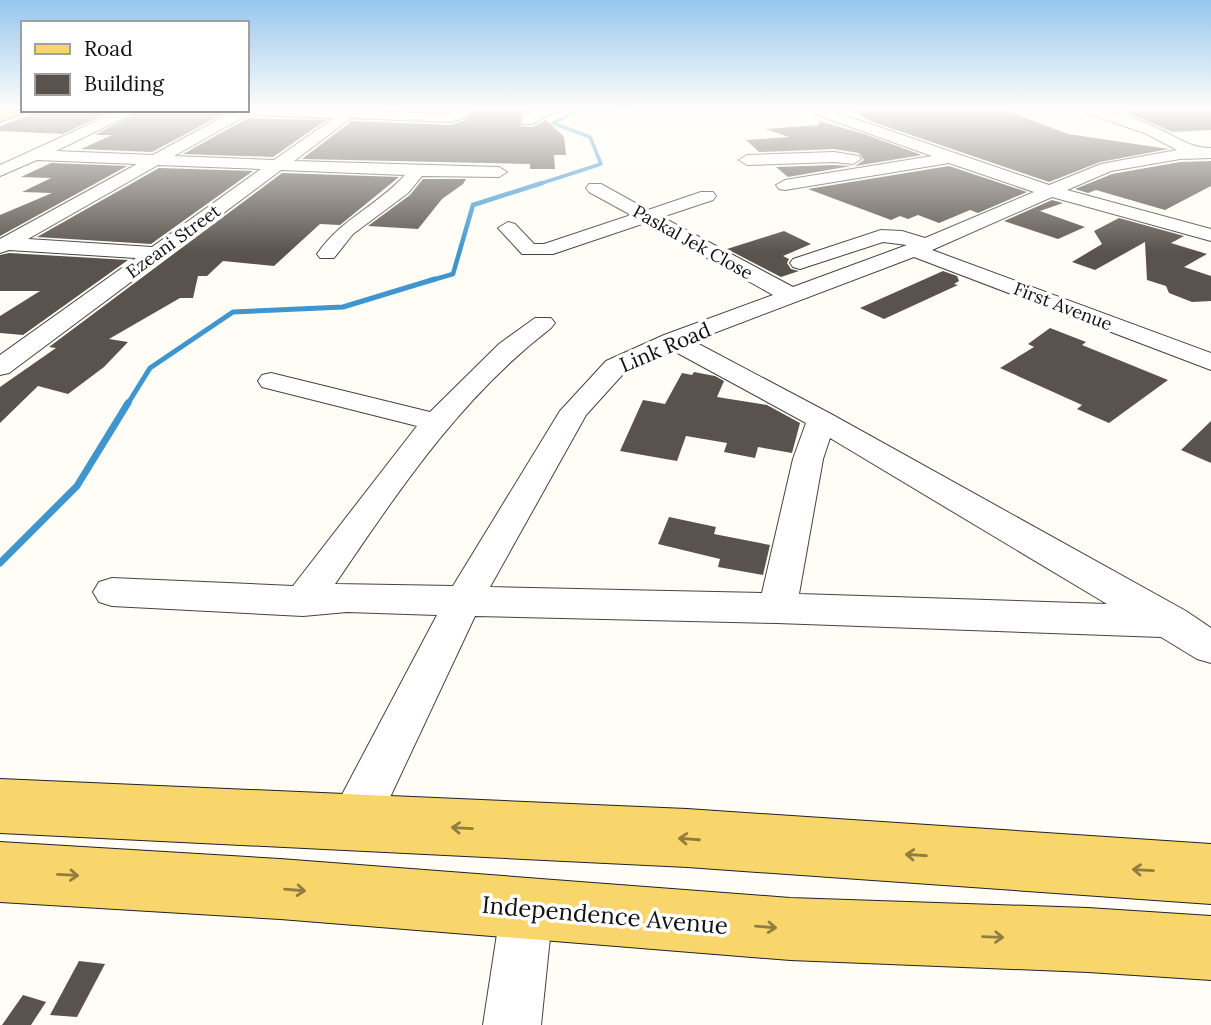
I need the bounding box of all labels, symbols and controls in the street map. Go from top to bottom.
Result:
legend [21,21,248,112]
text: Road [84,35,133,62]
text: Building [84,70,164,97]
street label: Ezeani Street [121,199,225,283]
street label: Paskal Jek Close [629,200,757,285]
street label: First Avenue [1010,277,1116,335]
street label: Link Road [615,316,715,378]
one-way arrow [451,821,473,834]
one-way arrow [678,832,701,845]
one-way arrow [905,848,928,861]
one-way arrow [1132,864,1155,877]
one-way arrow [56,869,79,882]
one-way arrow [283,884,306,897]
street label: Independence Avenue [481,889,729,941]
one-way arrow [754,921,777,934]
one-way arrow [982,930,1005,943]

